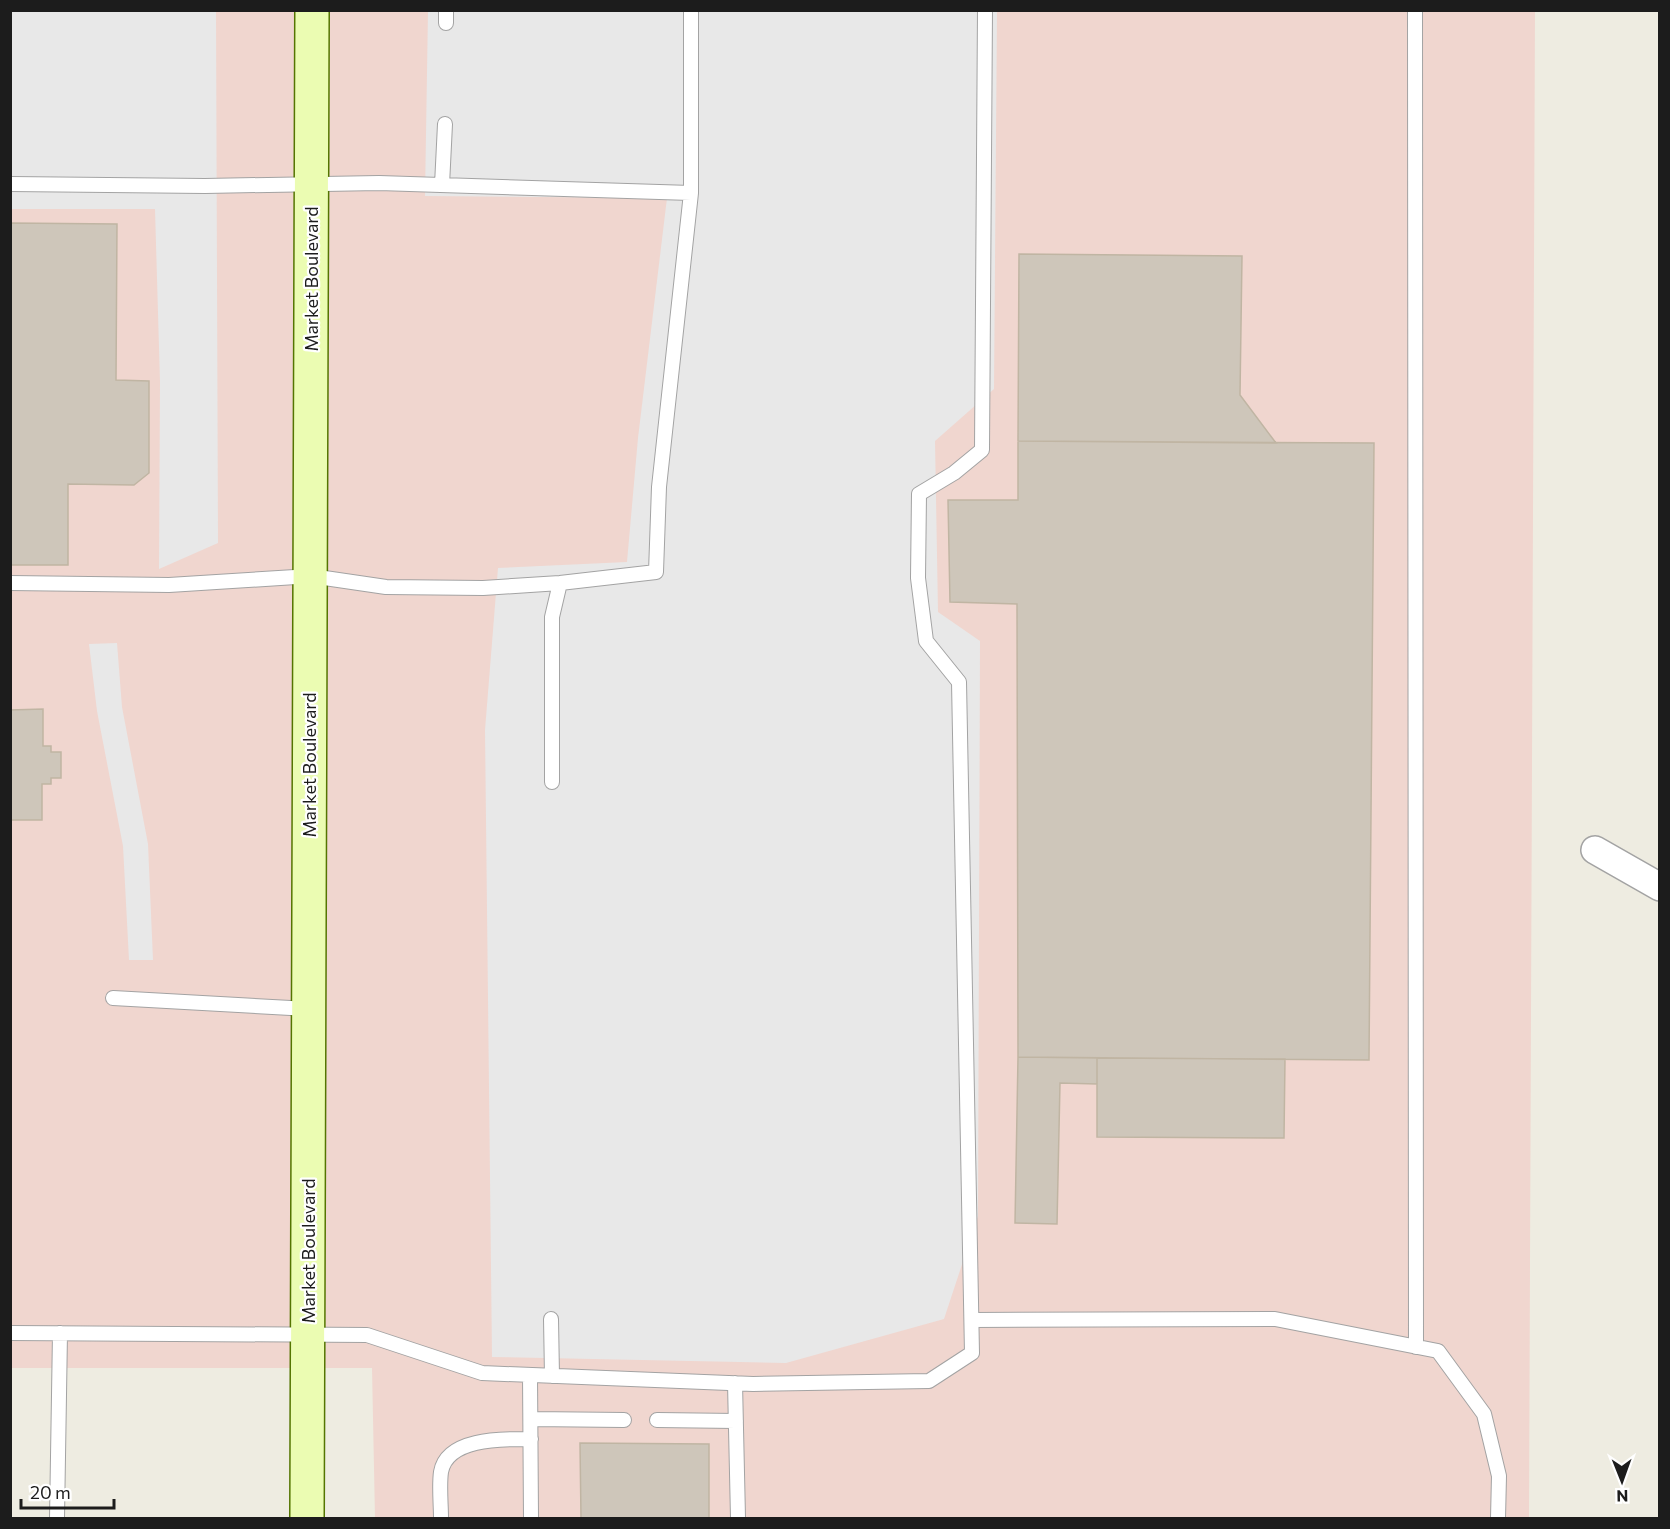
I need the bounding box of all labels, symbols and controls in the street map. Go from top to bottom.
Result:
street label: Market Boulevard [300,206,322,352]
street label: Market Boulevard [298,692,320,838]
street label: Market Boulevard [297,1178,319,1324]
north arrow [1592,1451,1652,1511]
scale bar [21,1472,114,1510]
text: 20 m [30,1481,71,1503]
text: N [1616,1487,1628,1506]

